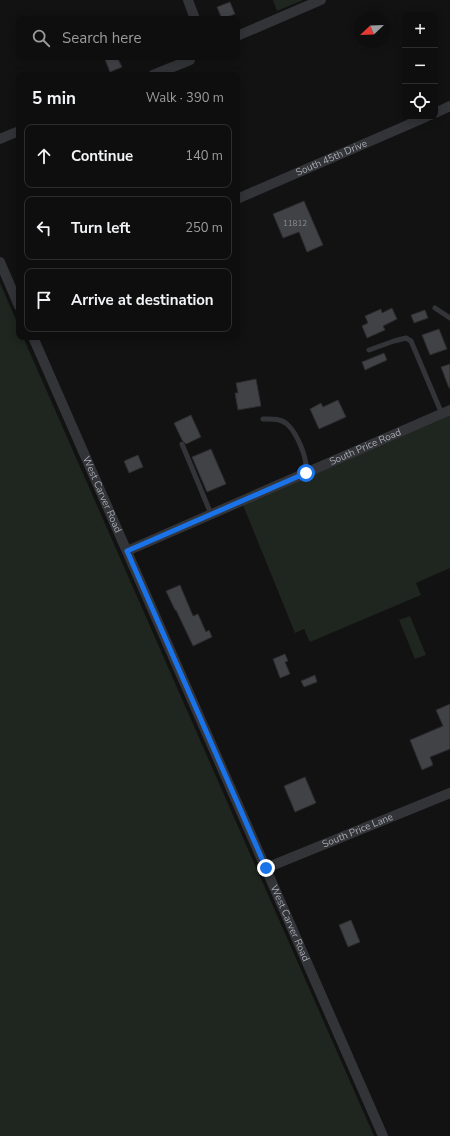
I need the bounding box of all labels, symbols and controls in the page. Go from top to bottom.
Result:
north arrow [354,12,390,48]
map controls [402,12,438,120]
button: + [402,12,438,48]
search box [16,16,240,60]
icon: search [30,27,52,49]
text: Search here [62,28,142,48]
button: − [402,48,438,84]
button: locate [402,84,438,120]
text: 5 min [32,87,76,110]
text: Walk · 390 m [146,89,224,107]
street label: South 45th Drive [294,136,369,180]
icon: ahead [33,145,55,167]
text: Continue [71,146,133,166]
text: 140 m [185,147,223,165]
icon: left [33,217,55,239]
text: Turn left [71,218,130,238]
house number: 11812 [283,218,307,229]
text: 250 m [185,219,223,237]
icon: arrive [33,289,55,311]
text: Arrive at destination [71,290,214,310]
street label: South Price Road [327,425,404,469]
street label: West Carver Road [79,454,125,535]
route start [297,464,315,482]
street label: South Price Lane [320,810,395,851]
route end [257,859,275,877]
street label: West Carver Road [267,883,313,964]

